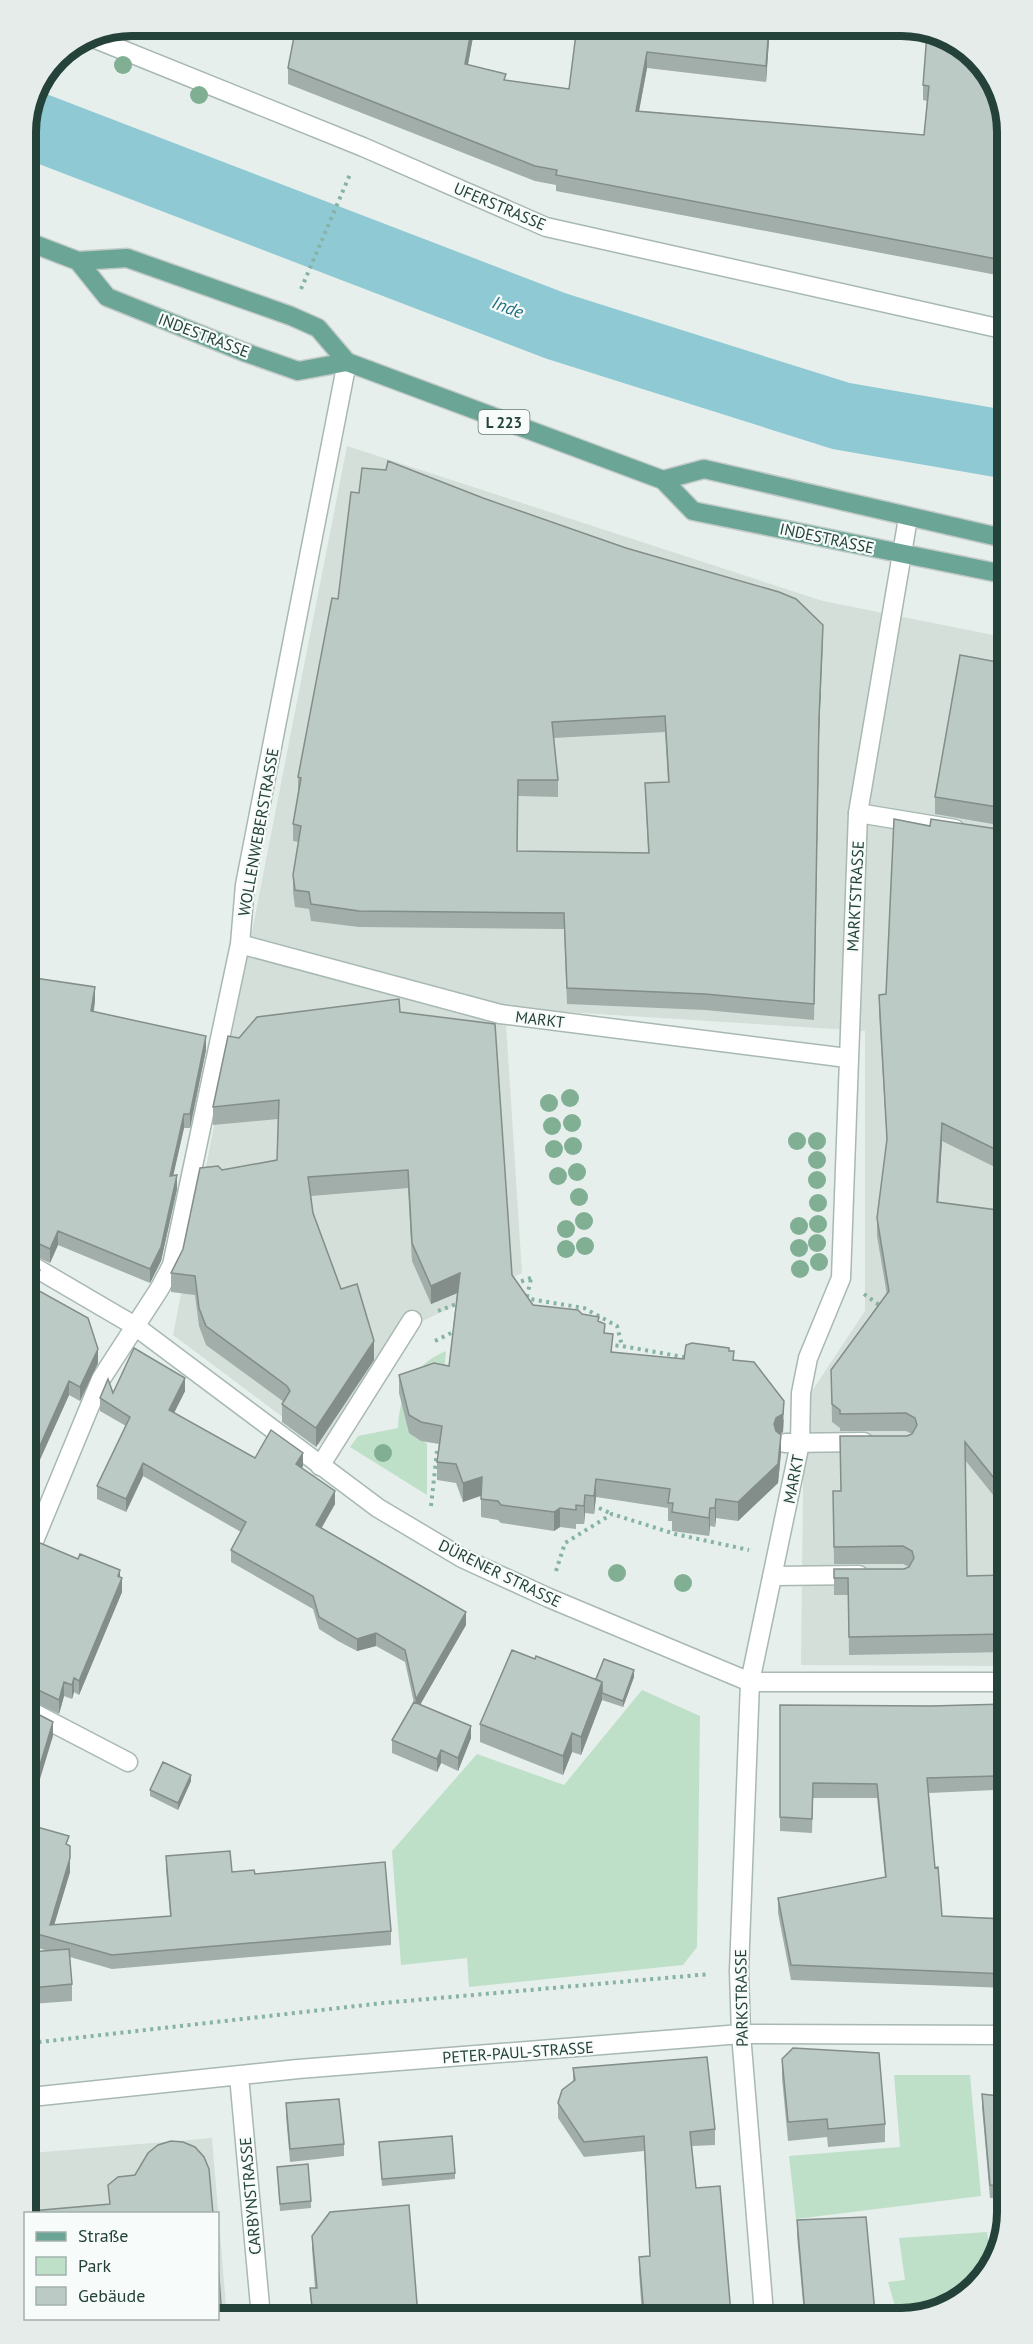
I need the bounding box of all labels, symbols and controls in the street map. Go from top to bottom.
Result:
street label: UFERSTRASSE [451,178,549,234]
water label: Inde [489,291,528,324]
street label: INDESTRASSE [156,308,252,362]
road number: L 223 [478,410,530,434]
street label: INDESTRASSE [778,518,876,558]
street label: WOLLENWEBERSTRASSE [233,746,283,918]
street label: MARKTSTRASSE [842,840,868,952]
street label: MARKT [514,1006,566,1032]
street label: MARKT [778,1453,808,1505]
street label: DÜRENER STRASSE [436,1535,564,1611]
street label: PARKSTRASSE [730,1949,752,2047]
street label: PETER-PAUL-STRASSE [442,2037,594,2067]
street label: CARBYNSTRASSE [235,2136,265,2256]
legend [24,2212,219,2320]
text: Straße [78,2224,129,2247]
text: Park [78,2254,111,2277]
text: Gebäude [78,2284,145,2307]

